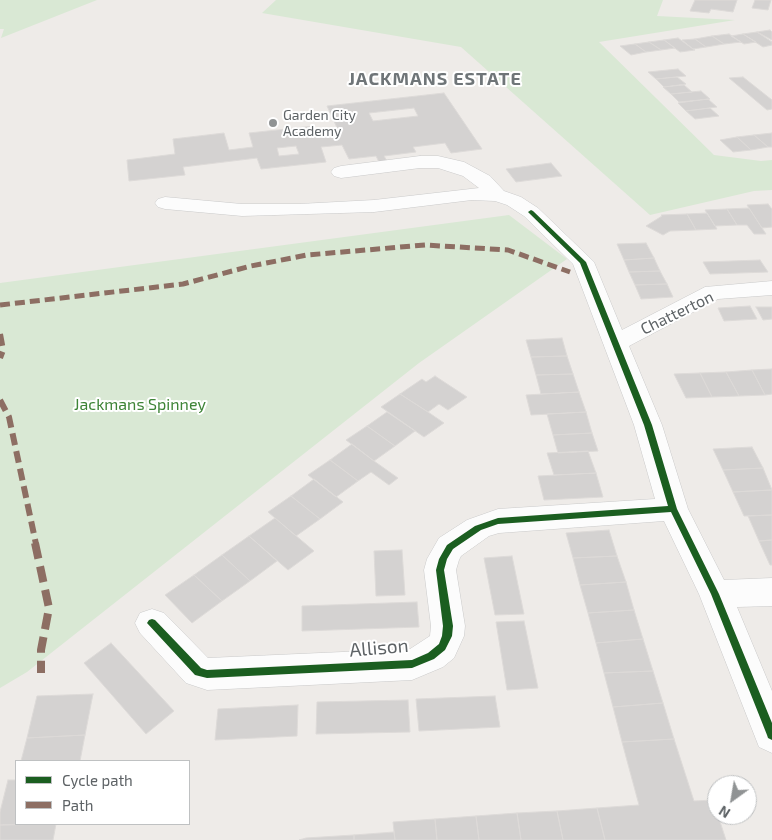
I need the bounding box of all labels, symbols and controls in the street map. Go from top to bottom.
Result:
district label: JACKMANS ESTATE [346,68,524,90]
place label: Garden City Academy [283,107,356,140]
marker: Garden City Academy [267,117,279,129]
street label: Chatterton [637,287,717,339]
park label: Jackmans Spinney [74,395,206,415]
street label: Allison [348,634,410,662]
legend [15,760,190,825]
text: Cycle path [62,771,133,789]
north arrow [707,775,757,825]
text: Path [62,796,93,814]
text: N [716,802,733,822]

